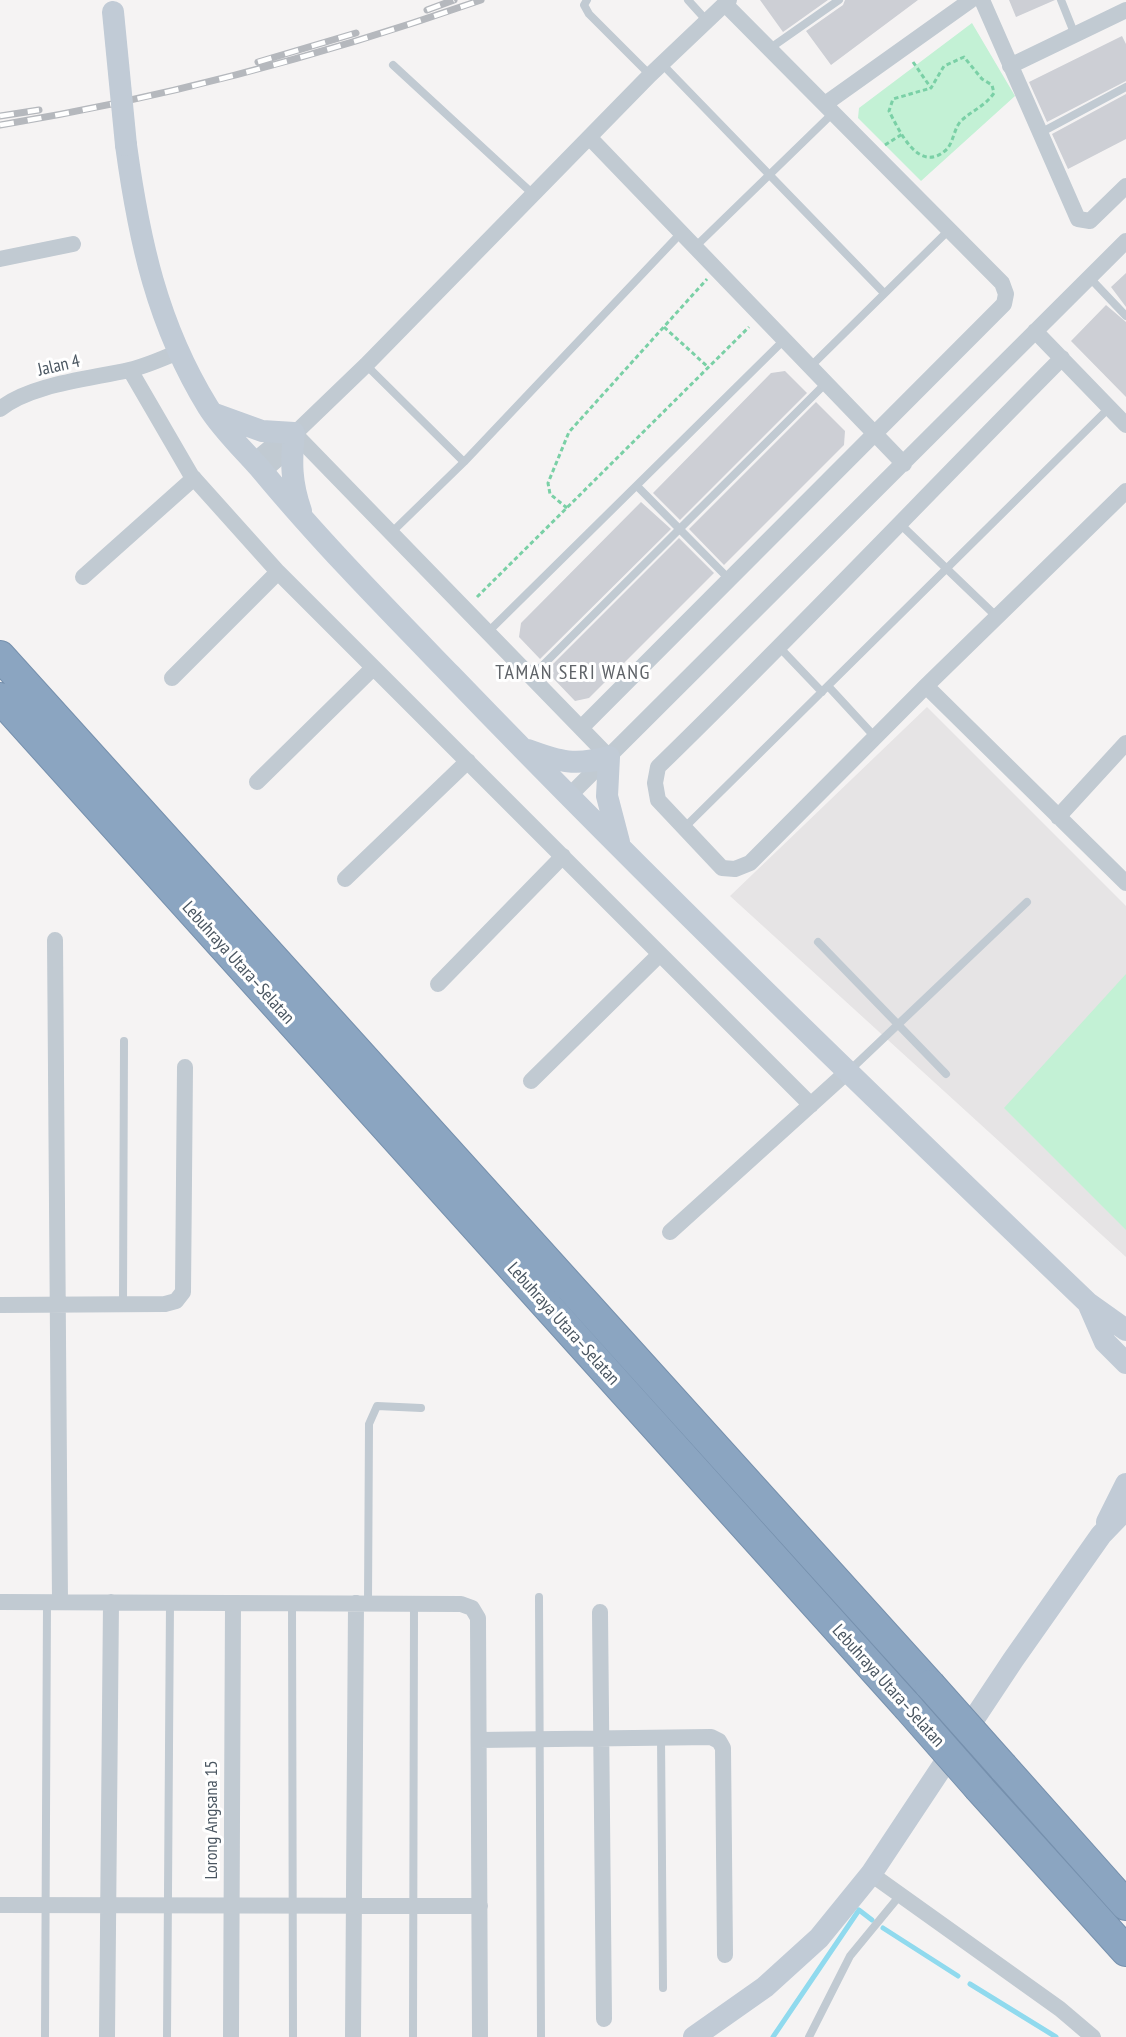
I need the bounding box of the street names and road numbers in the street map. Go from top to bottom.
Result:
street label: Jalan 4 [36,351,82,381]
street label: Lebuhraya Utara–Selatan [177,897,299,1029]
street label: Lebuhraya Utara–Selatan [502,1258,624,1390]
street label: Lebuhraya Utara–Selatan [827,1620,949,1752]
street label: Lorong Angsana 15 [201,1760,223,1880]

